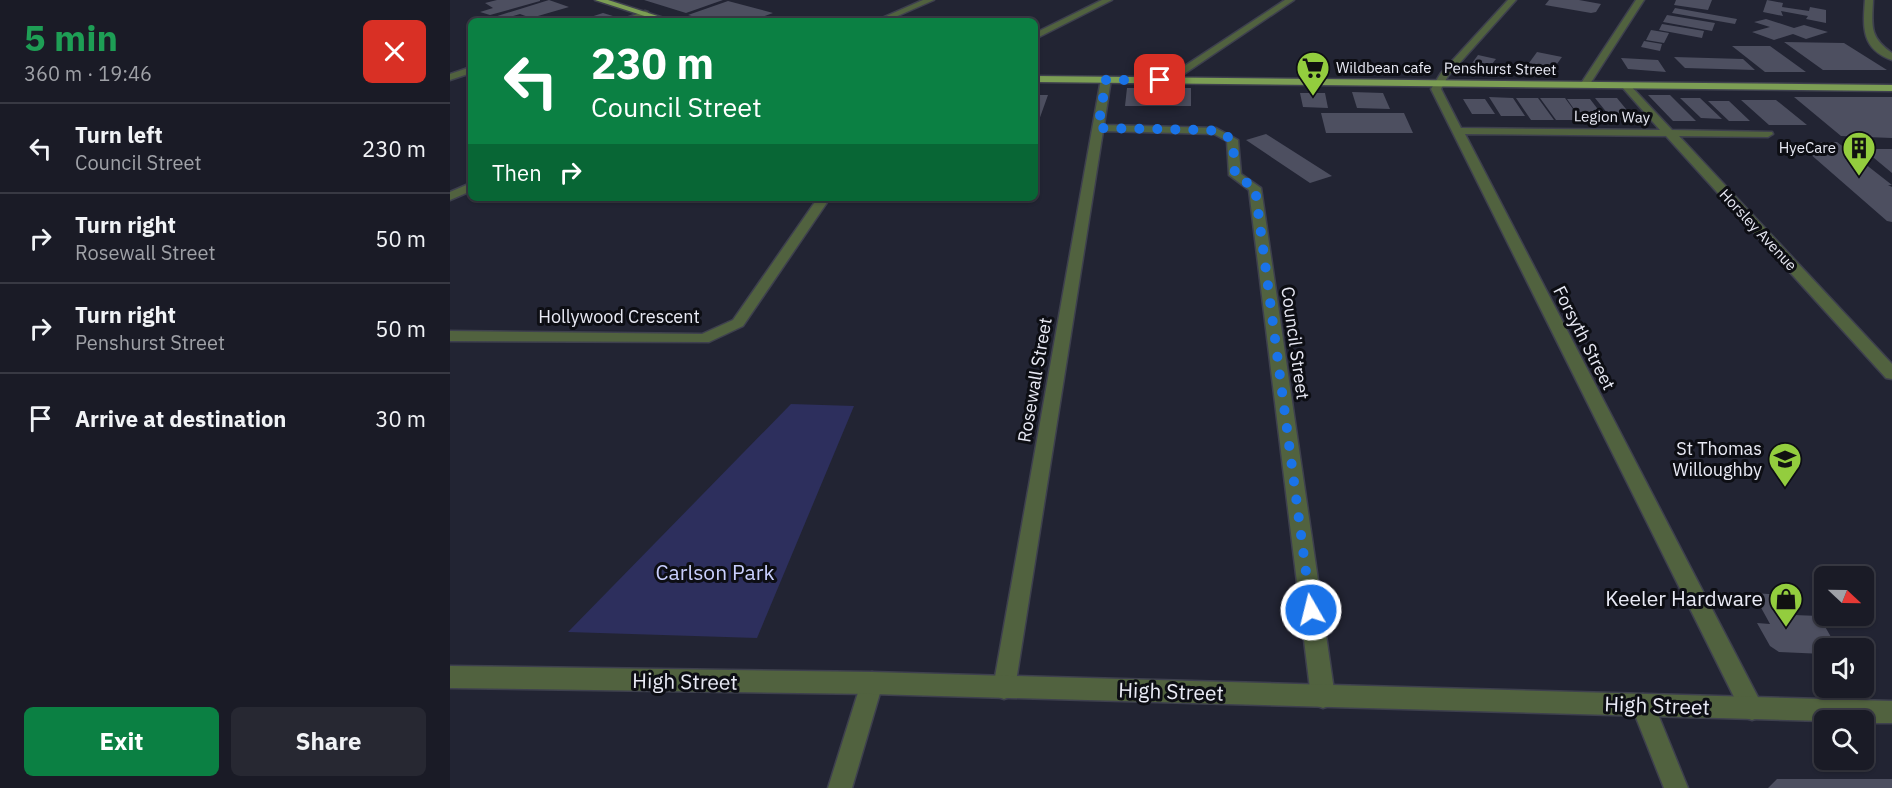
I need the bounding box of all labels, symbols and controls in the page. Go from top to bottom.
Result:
text: 5 min [24,14,118,61]
button: close [363,20,426,83]
text: 230 m [591,36,714,91]
icon: left [492,42,570,120]
supermarket icon: Wildbean cafe [1295,50,1331,97]
pin [1134,54,1185,105]
place label: Wildbean cafe [1336,58,1432,77]
street label: Penshurst Street [1444,58,1556,79]
text: 360 m · 19:46 [24,60,152,87]
icon: arrive [1143,63,1176,96]
text: Council Street [591,89,762,124]
street label: Legion Way [1574,106,1651,127]
text: Turn left [75,120,163,149]
building icon: HyeCare [1841,130,1877,177]
icon: left [24,132,57,165]
text: 230 m [362,134,426,163]
place label: HyeCare [1779,138,1836,157]
text: Council Street [75,149,201,176]
icon: right [554,156,587,189]
text: Then [492,158,542,187]
street label: Horsley Avenue [1716,185,1801,275]
text: Turn right [75,210,176,239]
icon: right [24,222,57,255]
text: 50 m [375,224,426,253]
text: Rosewall Street [75,239,216,266]
street label: Forsyth Street [1548,282,1621,394]
street label: Council Street [1276,285,1315,401]
text: Turn right [75,300,176,329]
street label: Hollywood Crescent [538,305,700,328]
icon: right [24,312,57,345]
text: 50 m [375,314,426,343]
street label: Rosewall Street [1012,316,1057,444]
text: Penshurst Street [75,329,225,356]
icon: arrive [24,402,57,435]
text: Arrive at destination [75,404,286,433]
text: 30 m [375,404,426,433]
place label: St Thomas Willoughby [1672,437,1762,481]
school or university icon: St Thomas Willoughby [1767,441,1803,488]
park label: Carlson Park [655,558,775,586]
north arrow [1814,566,1874,626]
map controls [1814,566,1874,770]
position arrow [1279,578,1343,642]
shop icon: Keeler Hardware [1768,581,1804,628]
place label: Keeler Hardware [1605,584,1763,612]
button: sound [1814,638,1874,698]
street label: High Street [632,666,738,696]
street label: High Street [1118,675,1224,707]
street label: High Street [1604,689,1710,721]
button: Exit [24,707,219,776]
button: Share [231,707,426,776]
button: search [1814,710,1874,770]

